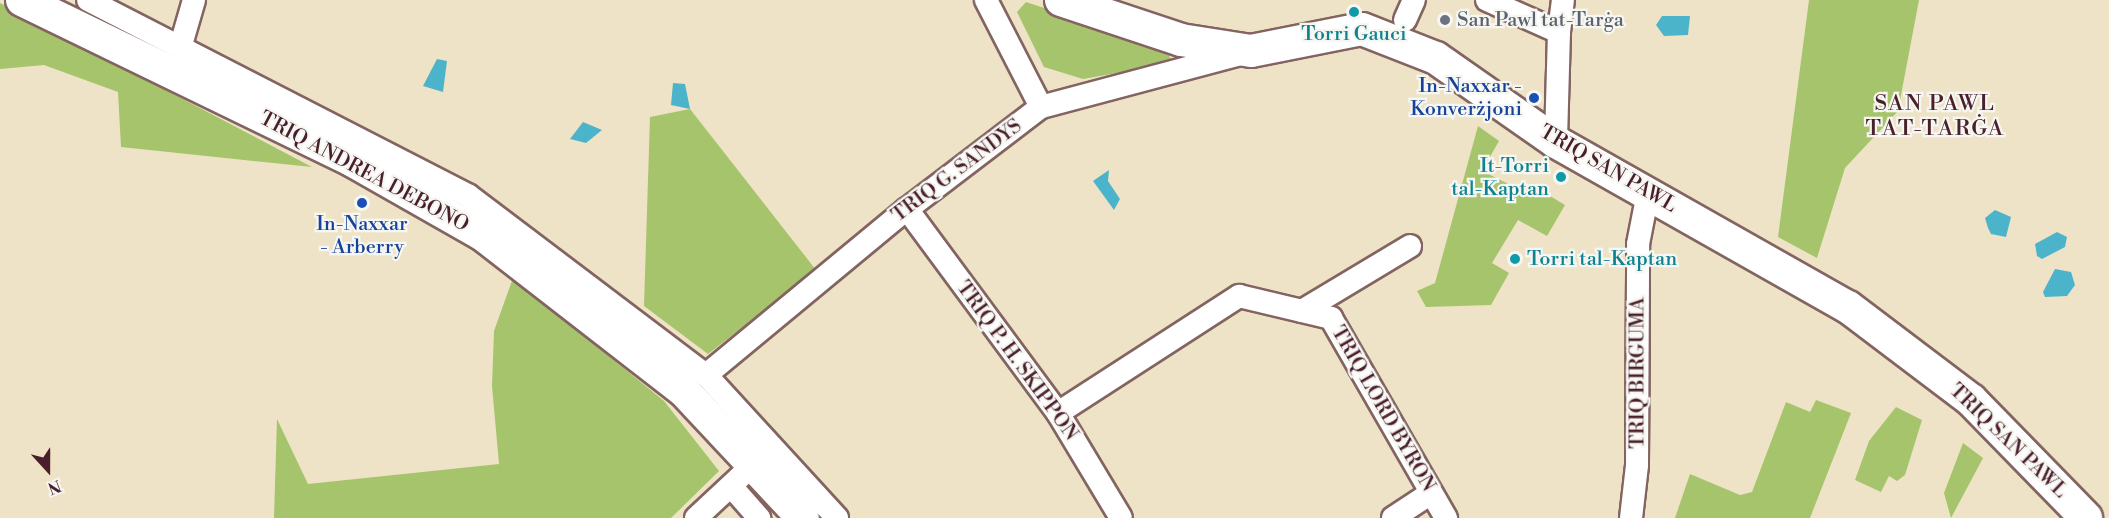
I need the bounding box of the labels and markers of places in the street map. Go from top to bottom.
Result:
marker: Torri Gauci [1347,5,1361,19]
place label: San Pawl tat-Tarġa [1457,8,1624,32]
marker: San Pawl tat-Tarġa [1438,13,1452,27]
place label: Torri Gauci [1301,22,1407,46]
place label: In-Naxxar - Konverżjoni [1410,74,1522,121]
marker: In-Naxxar - Konverżjoni [1527,91,1541,105]
place label: It-Torri tal-Kaptan [1451,154,1549,201]
marker: It-Torri tal-Kaptan [1554,170,1568,184]
marker: In-Naxxar - Arberry [355,196,369,210]
place label: In-Naxxar - Arberry [316,213,408,260]
place label: Torri tal-Kaptan [1527,247,1677,271]
marker: Torri tal-Kaptan [1508,252,1522,266]

